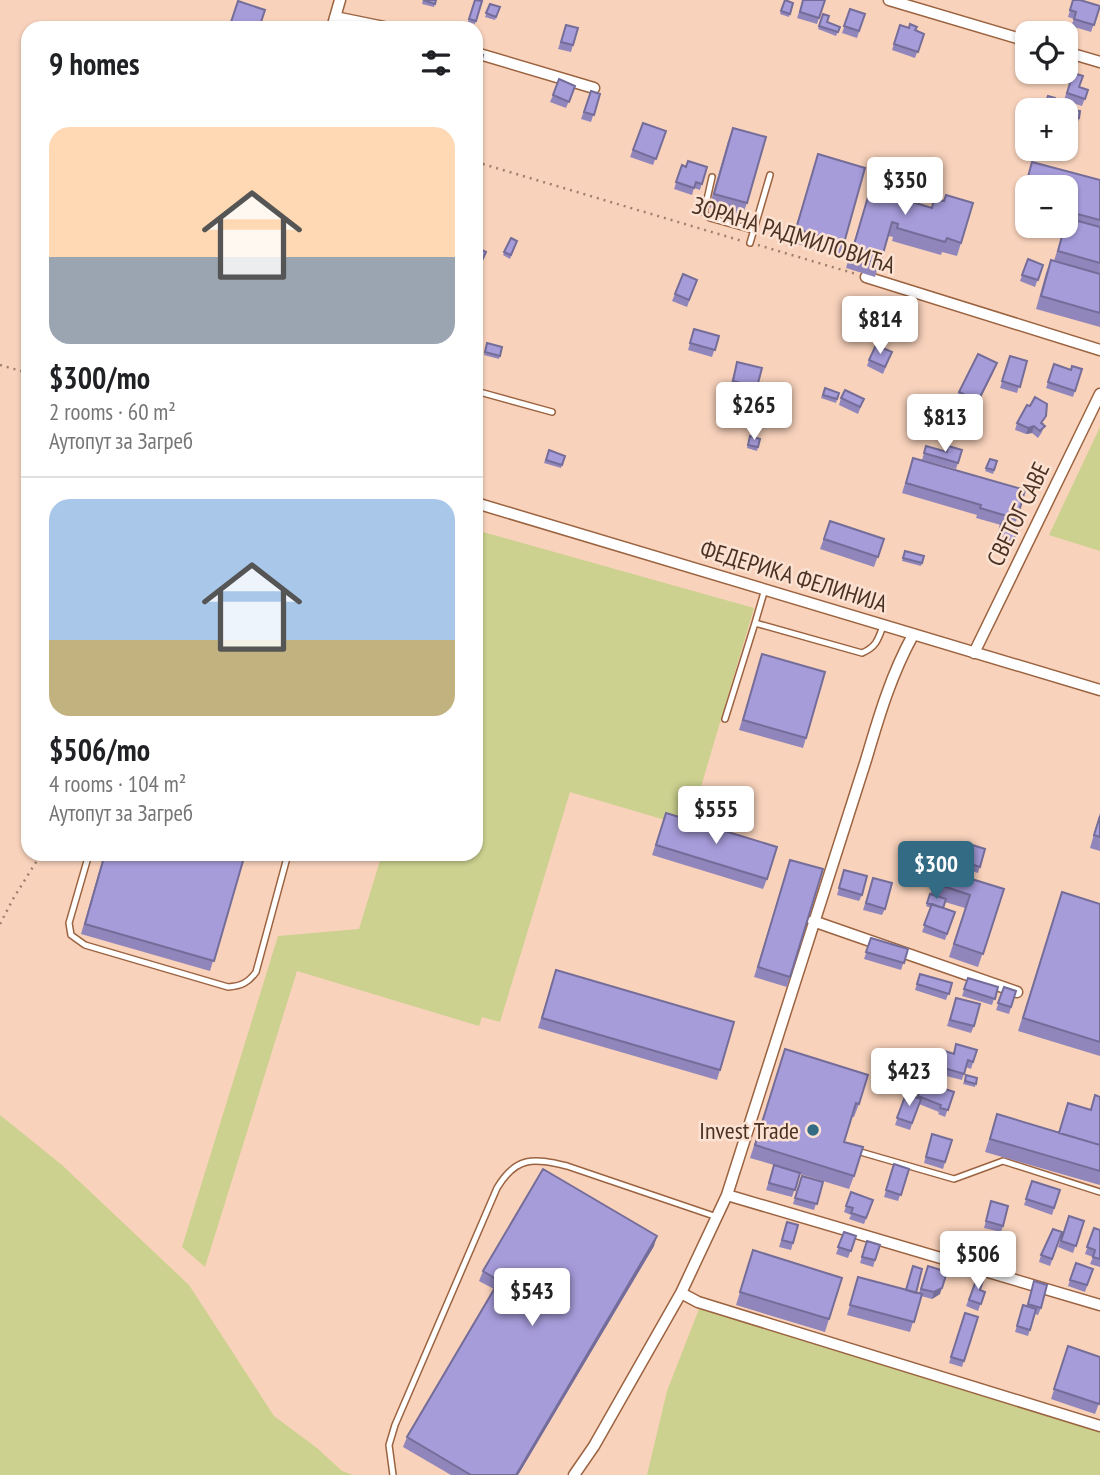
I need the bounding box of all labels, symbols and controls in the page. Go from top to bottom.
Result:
map controls [1015,21,1078,238]
button: locate [1015,21,1078,84]
text: 9 homes [49,44,140,83]
icon: filters [417,44,455,82]
button: + [1015,98,1078,161]
pin: $350 [864,158,946,217]
text: $350 [883,165,927,194]
icon: home [189,172,315,298]
button: − [1015,175,1078,238]
street label: ЗОРАНА РАДМИЛОВИЋА [689,189,900,281]
pin: $814 [839,296,921,356]
text: $814 [858,304,902,333]
text: $300/mo [49,358,150,397]
pin: $265 [713,382,795,442]
text: $265 [732,390,776,419]
pin: $813 [904,394,986,454]
text: 2 rooms · 60 m² [49,397,176,426]
text: $813 [923,402,967,431]
text: Аутопут за Загреб [49,426,193,455]
street label: СВЕТОГ САВЕ [980,457,1056,571]
street label: ФЕДЕРИКА ФЕЛИНИЈА [697,533,892,619]
icon: home [189,544,315,670]
text: $506/mo [49,730,150,769]
text: 4 rooms · 104 m² [49,769,186,798]
pin: $555 [675,786,757,846]
text: $555 [694,794,738,823]
text: Аутопут за Загреб [49,798,193,827]
pin: $300 [895,842,977,901]
text: $300 [914,849,958,878]
pin: $423 [868,1048,950,1108]
text: $423 [887,1056,931,1085]
place label: Invest Trade [699,1115,799,1146]
marker: Invest Trade [805,1122,821,1138]
pin: $506 [937,1232,1019,1291]
text: $506 [956,1239,1000,1268]
pin: $543 [491,1268,573,1328]
text: $543 [510,1276,554,1305]

